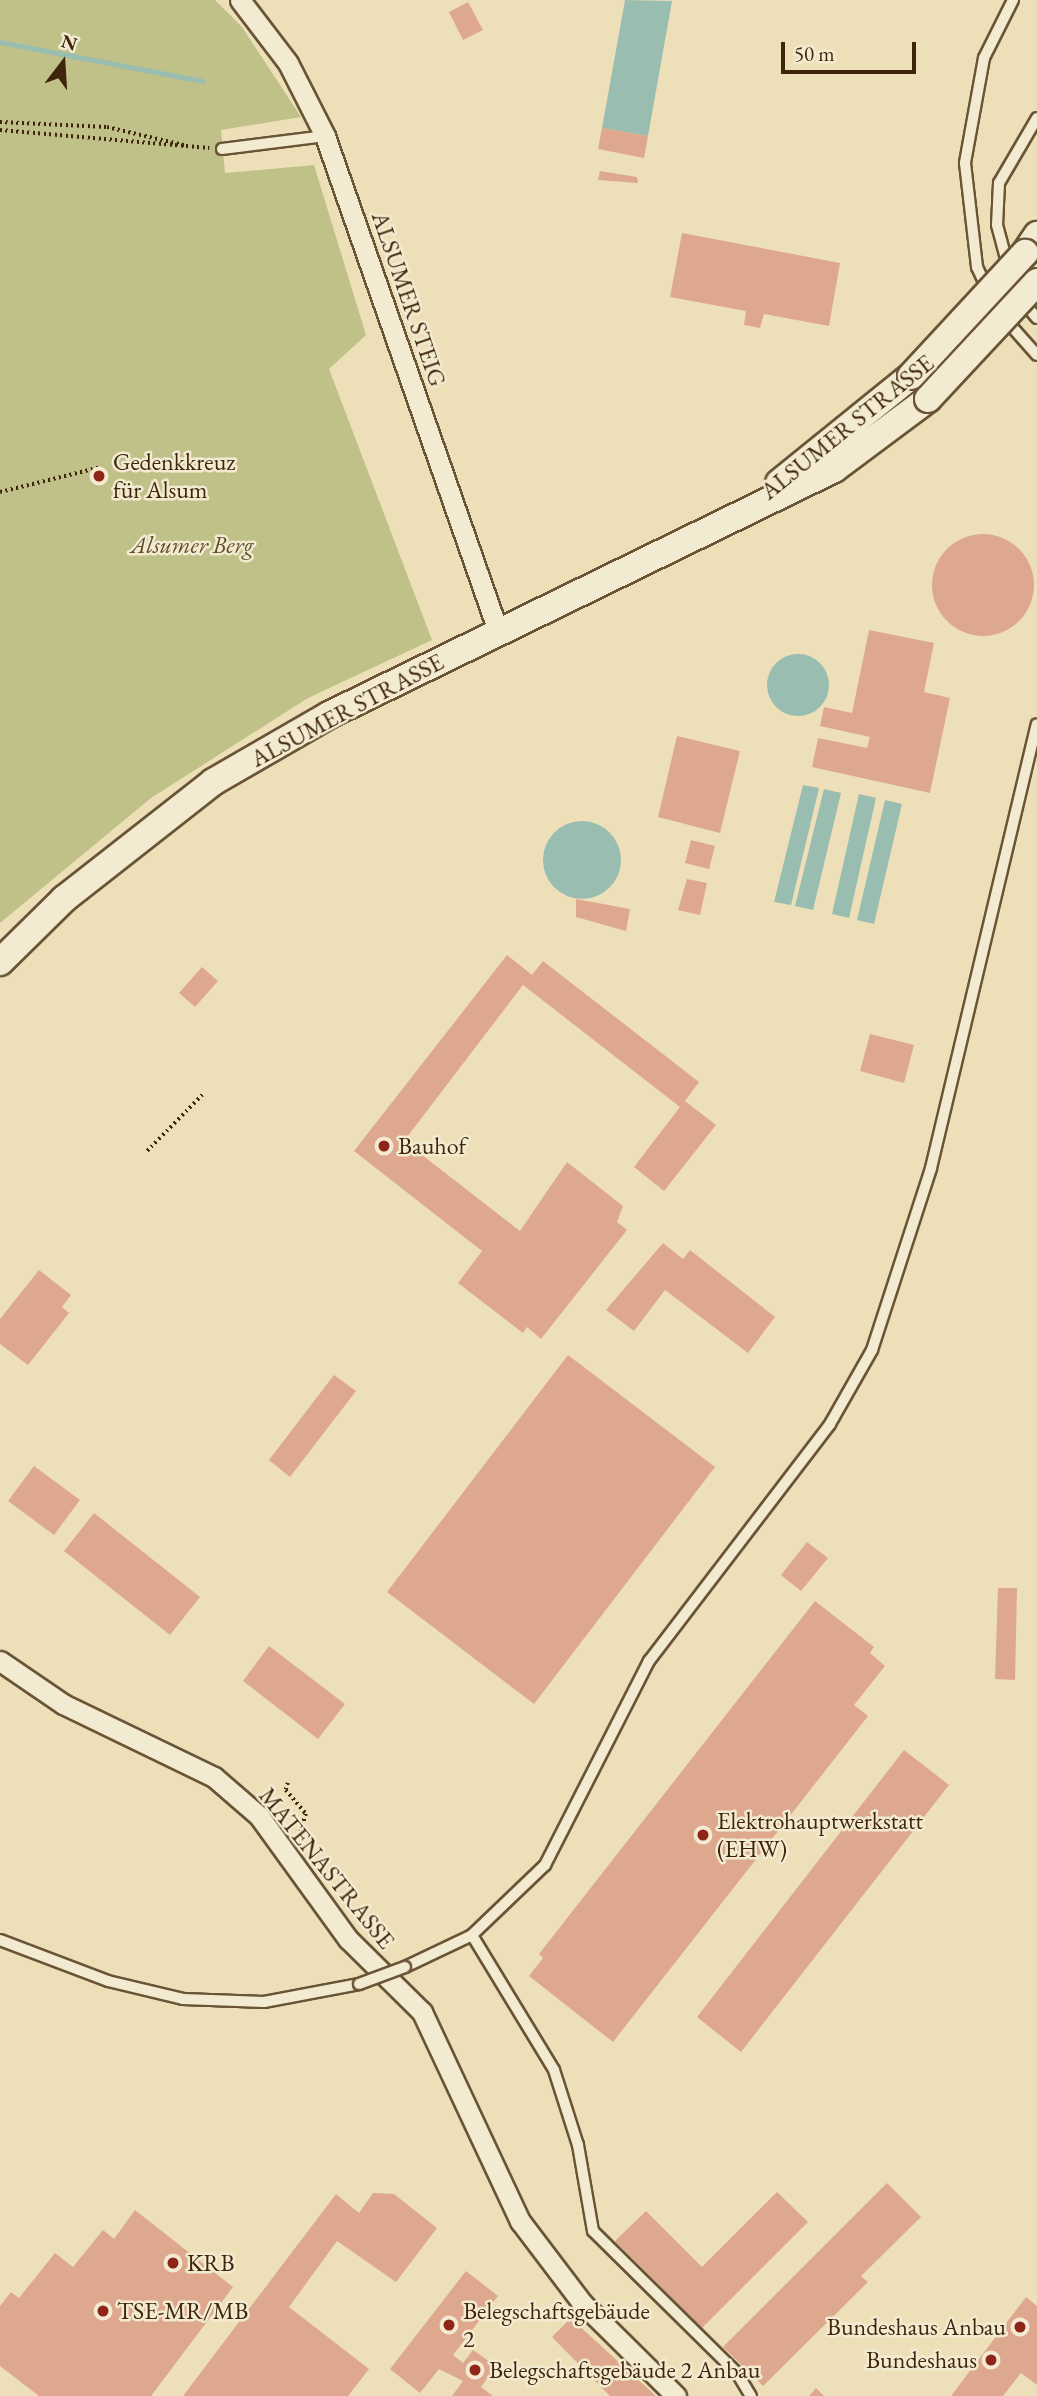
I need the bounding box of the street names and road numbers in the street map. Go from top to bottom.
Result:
street label: ALSUMER STEIG [366,208,452,390]
street label: ALSUMER STRASSE [755,348,939,506]
street label: ALSUMER STRASSE [246,647,448,773]
street label: MATENASTRASSE [253,1782,401,1954]

